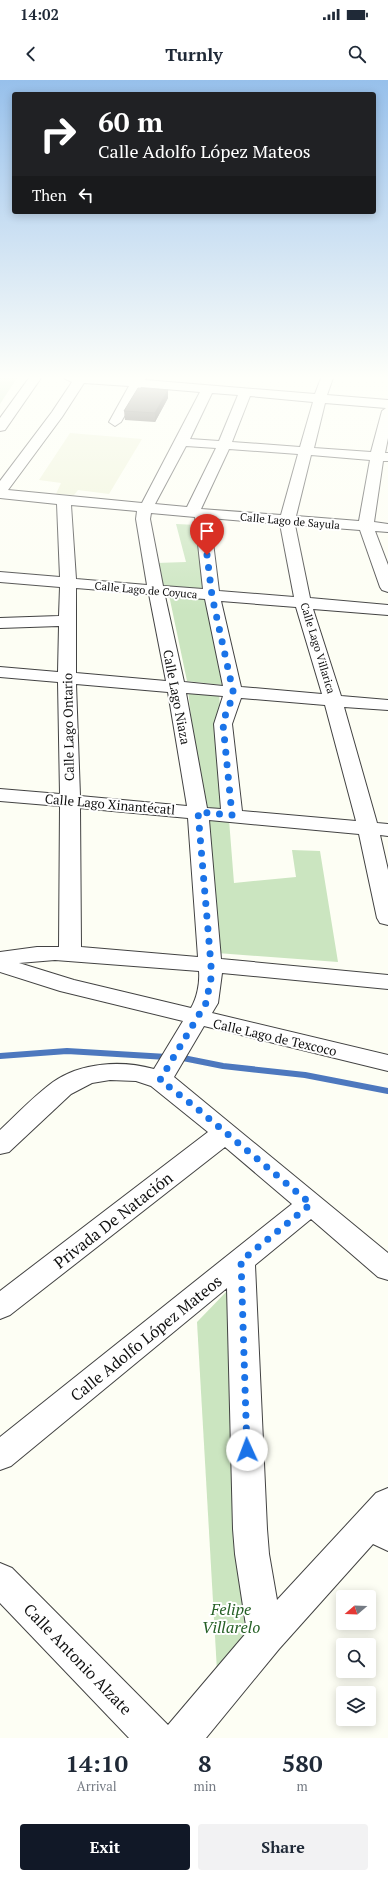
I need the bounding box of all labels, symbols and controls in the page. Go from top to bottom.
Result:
text: 14:02 [20,4,59,24]
text: Turnly [165,42,223,66]
icon: back [20,43,42,65]
icon: search [346,43,368,65]
text: 60 m [98,103,163,140]
icon: right [32,108,84,160]
text: Calle Adolfo López Mateos [98,139,311,163]
icon: left [75,184,97,206]
text: Then [32,185,67,205]
street label: Calle Lago de Sayula [240,510,341,532]
pin [190,514,224,555]
icon: arrive [196,520,218,542]
street label: Calle Lago de Coyuca [94,579,198,602]
street label: Calle Lago Villarica [297,601,339,696]
street label: Calle Lago Niaza [159,648,195,746]
street label: Calle Lago Ontario [58,673,78,781]
street label: Calle Lago Xinantécatl [44,789,176,819]
street label: Calle Lago de Texcoco [211,1014,339,1060]
street label: Privada De Natación [49,1166,177,1273]
street label: Calle Adolfo López Mateos [66,1270,226,1406]
position arrow [226,1429,268,1471]
north arrow [336,1590,376,1630]
map controls [336,1590,376,1726]
street label: Calle Antonio Alzate [19,1598,137,1720]
park label: Felipe Villarelo [202,1598,260,1638]
button: search [336,1638,376,1678]
button: layers [336,1686,376,1726]
text: 14:10 [65,1747,128,1779]
text: 8 [198,1747,212,1779]
text: 580 [282,1747,322,1779]
text: Arrival [77,1777,117,1795]
text: min [193,1777,216,1795]
text: m [297,1777,308,1795]
button: Exit [20,1824,190,1870]
button: Share [198,1824,368,1870]

